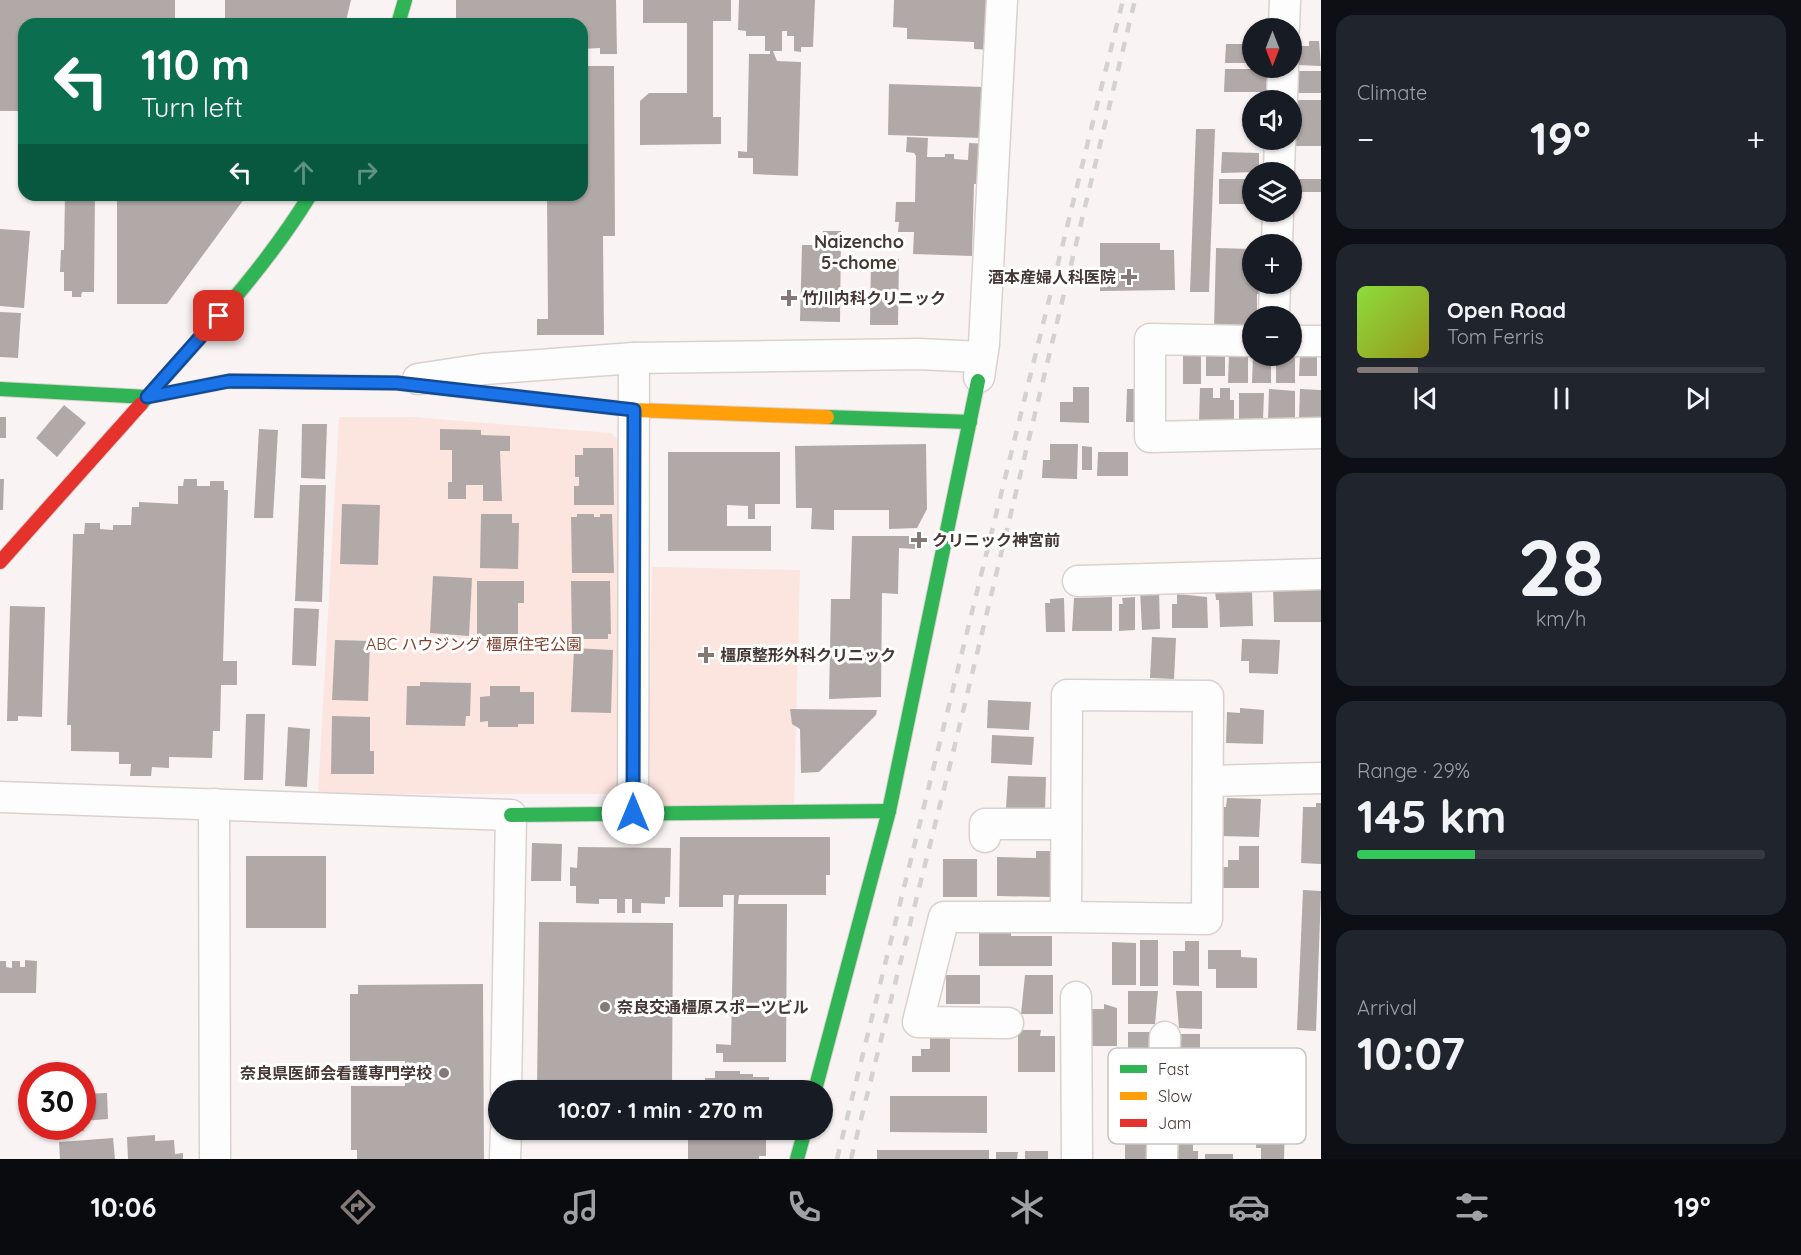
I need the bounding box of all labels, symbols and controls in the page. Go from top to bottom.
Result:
north arrow [1242,18,1302,78]
map controls [1242,18,1302,366]
text: 110 m [141,38,250,91]
icon: left [42,42,120,120]
text: Climate [1357,80,1427,105]
text: Turn left [141,90,243,124]
button: sound [1242,90,1302,150]
text: 19° [1530,110,1591,166]
text: − [1357,118,1374,159]
text: + [1746,118,1765,159]
icon: left [224,156,257,189]
icon: ahead [287,156,320,189]
icon: right [350,156,383,189]
button: layers [1242,162,1302,222]
district label: Naizencho 5-chome [814,230,904,274]
button: + [1242,234,1302,294]
place label: 酒本産婦人科医院 [988,267,1116,287]
marker: 酒本産婦人科医院 [1120,268,1138,286]
place label: 竹川内科クリニック [802,288,946,308]
marker: 竹川内科クリニック [780,289,798,307]
pin [193,290,244,341]
text: Open Road [1447,296,1566,324]
icon: arrive [202,299,235,332]
button: − [1242,306,1302,366]
text: Tom Ferris [1447,324,1544,349]
icon: previous [1409,382,1442,415]
icon: pause [1545,382,1578,415]
icon: next [1681,382,1714,415]
text: 28 [1517,518,1605,616]
place label: クリニック神宮前 [932,530,1060,550]
marker: クリニック神宮前 [910,531,928,549]
text: km/h [1536,606,1586,631]
park label: ABC ハウジング 橿原住宅公園 [366,634,582,654]
place label: 橿原整形外科クリニック [720,645,896,665]
marker: 橿原整形外科クリニック [697,646,715,664]
text: Range · 29% [1357,758,1470,783]
position arrow [601,781,665,845]
text: 145 km [1357,788,1507,844]
text: Arrival [1357,995,1417,1020]
place label: 奈良交通橿原スポーツビル [617,997,809,1017]
marker: 奈良交通橿原スポーツビル [598,1000,612,1014]
text: 10:07 [1357,1025,1465,1081]
legend [1108,1048,1306,1144]
text: Fast [1158,1059,1189,1079]
speed limit sign: 30 [18,1062,96,1140]
place label: 奈良県医師会看護専門学校 [240,1063,432,1083]
marker: 奈良県医師会看護専門学校 [437,1066,451,1080]
text: Slow [1158,1086,1192,1106]
text: 10:07 · 1 min · 270 m [558,1096,763,1124]
text: Jam [1158,1113,1191,1133]
icon: directions [337,1186,379,1228]
icon: music [560,1186,602,1228]
icon: phone [783,1186,825,1228]
icon: climate [1006,1186,1048,1228]
icon: car [1228,1186,1270,1228]
icon: filters [1451,1186,1493,1228]
text: 10:06 [90,1190,156,1224]
text: 19° [1674,1190,1711,1224]

